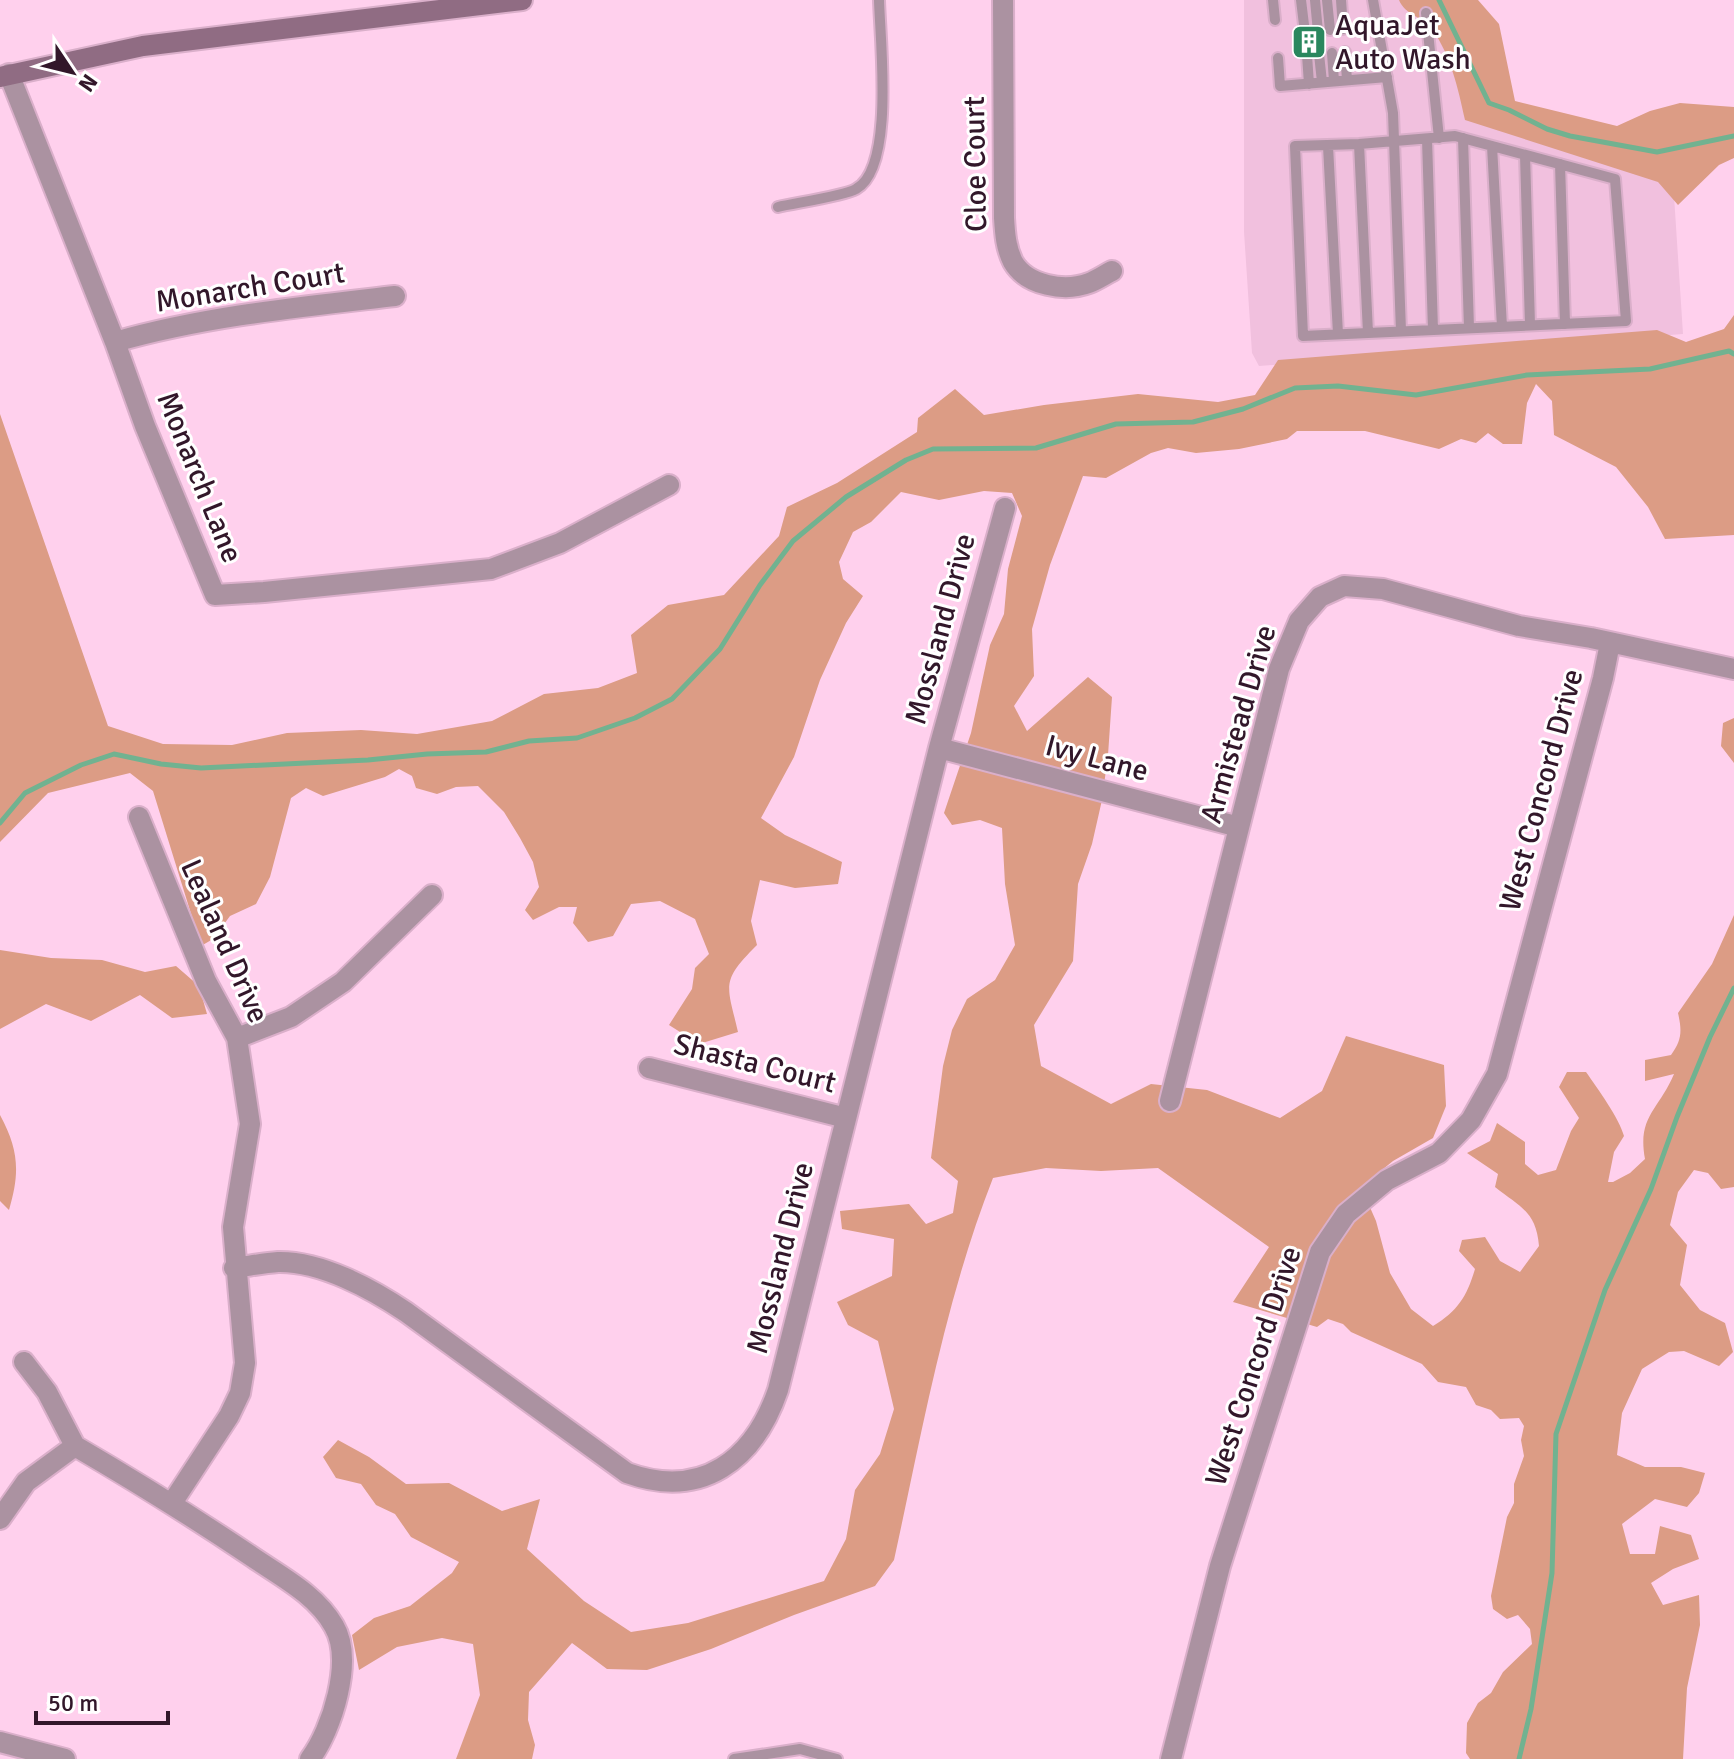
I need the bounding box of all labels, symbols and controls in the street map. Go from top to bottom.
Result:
place label: AquaJet Auto Wash [1335,7,1471,78]
building icon: AquaJet Auto Wash [1290,23,1328,61]
north arrow [32,32,112,112]
text: N [73,69,103,97]
street label: Cloe Court [956,96,995,232]
street label: Monarch Court [153,254,347,321]
street label: Monarch Lane [148,386,251,568]
street label: Mossland Drive [897,530,984,729]
street label: Armistead Drive [1193,621,1284,828]
street label: West Concord Drive [1491,665,1592,915]
street label: Ivy Lane [1041,727,1152,790]
street label: Lealand Drive [172,854,277,1029]
street label: Shasta Court [670,1025,840,1101]
street label: Mossland Drive [739,1159,822,1358]
street label: West Concord Drive [1197,1242,1310,1490]
scale bar [36,1675,168,1725]
text: 50 m [48,1688,98,1718]

